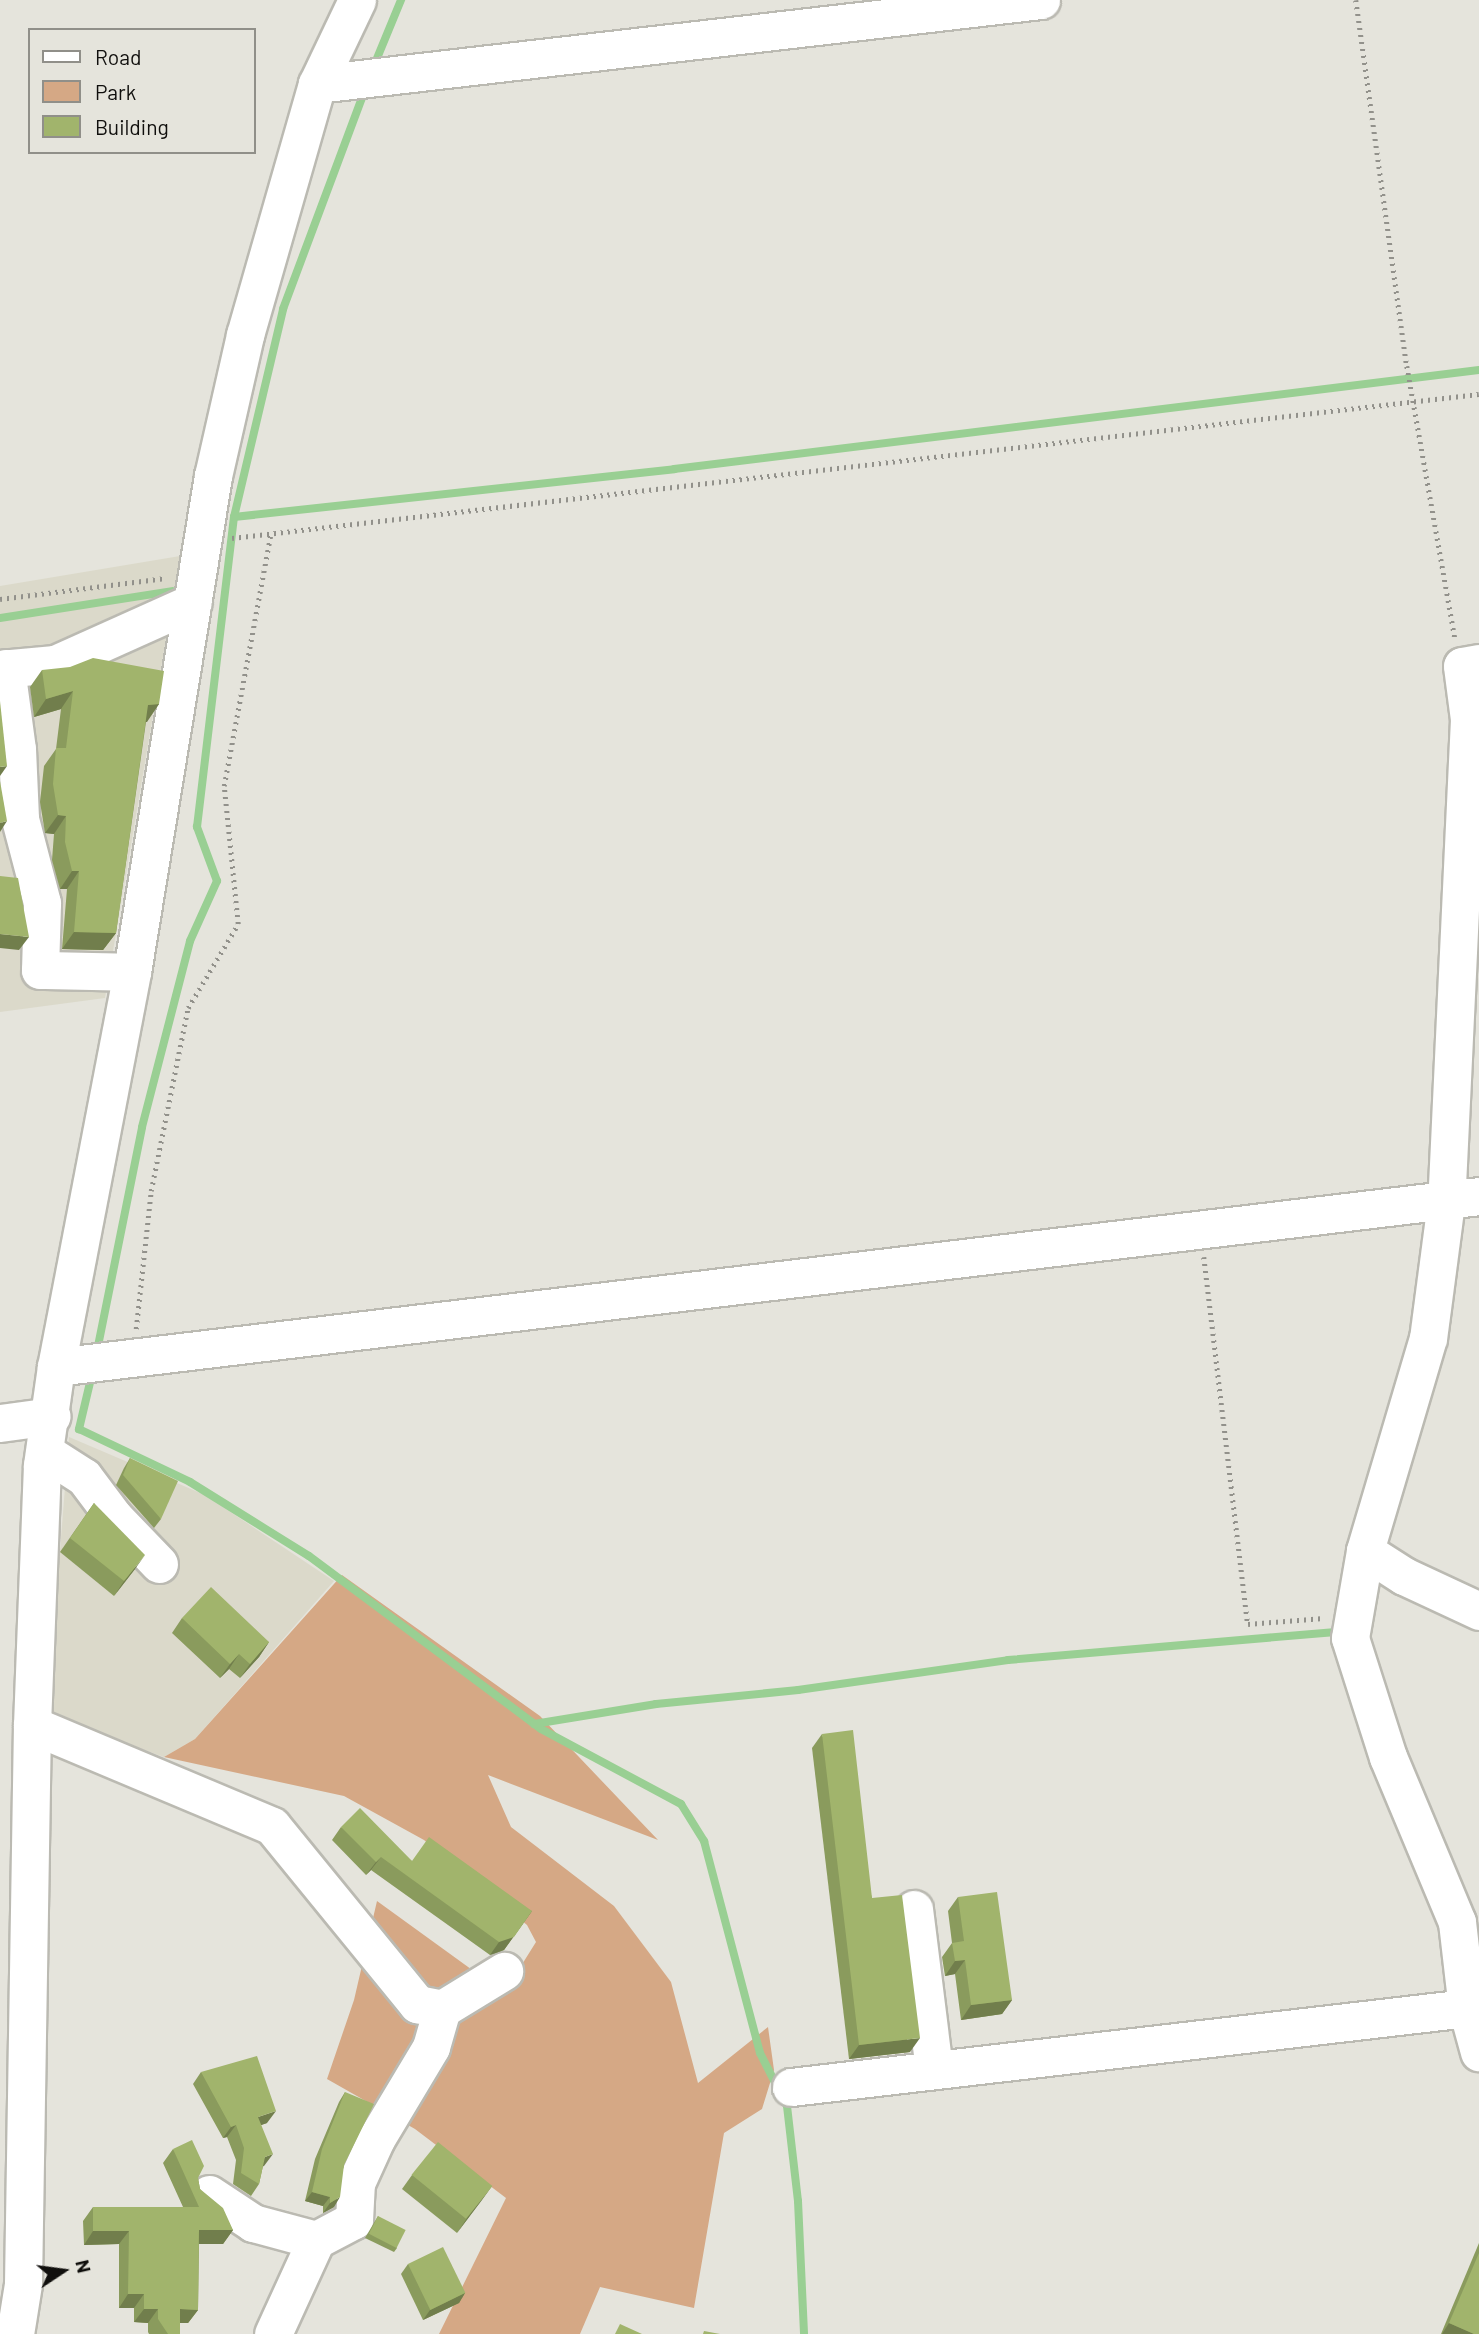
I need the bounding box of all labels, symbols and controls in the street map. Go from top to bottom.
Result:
legend [28,28,256,154]
text: Road [95,44,141,69]
text: Park [95,79,136,104]
text: Building [95,114,169,139]
north arrow [28,2236,98,2306]
text: N [71,2257,97,2275]

